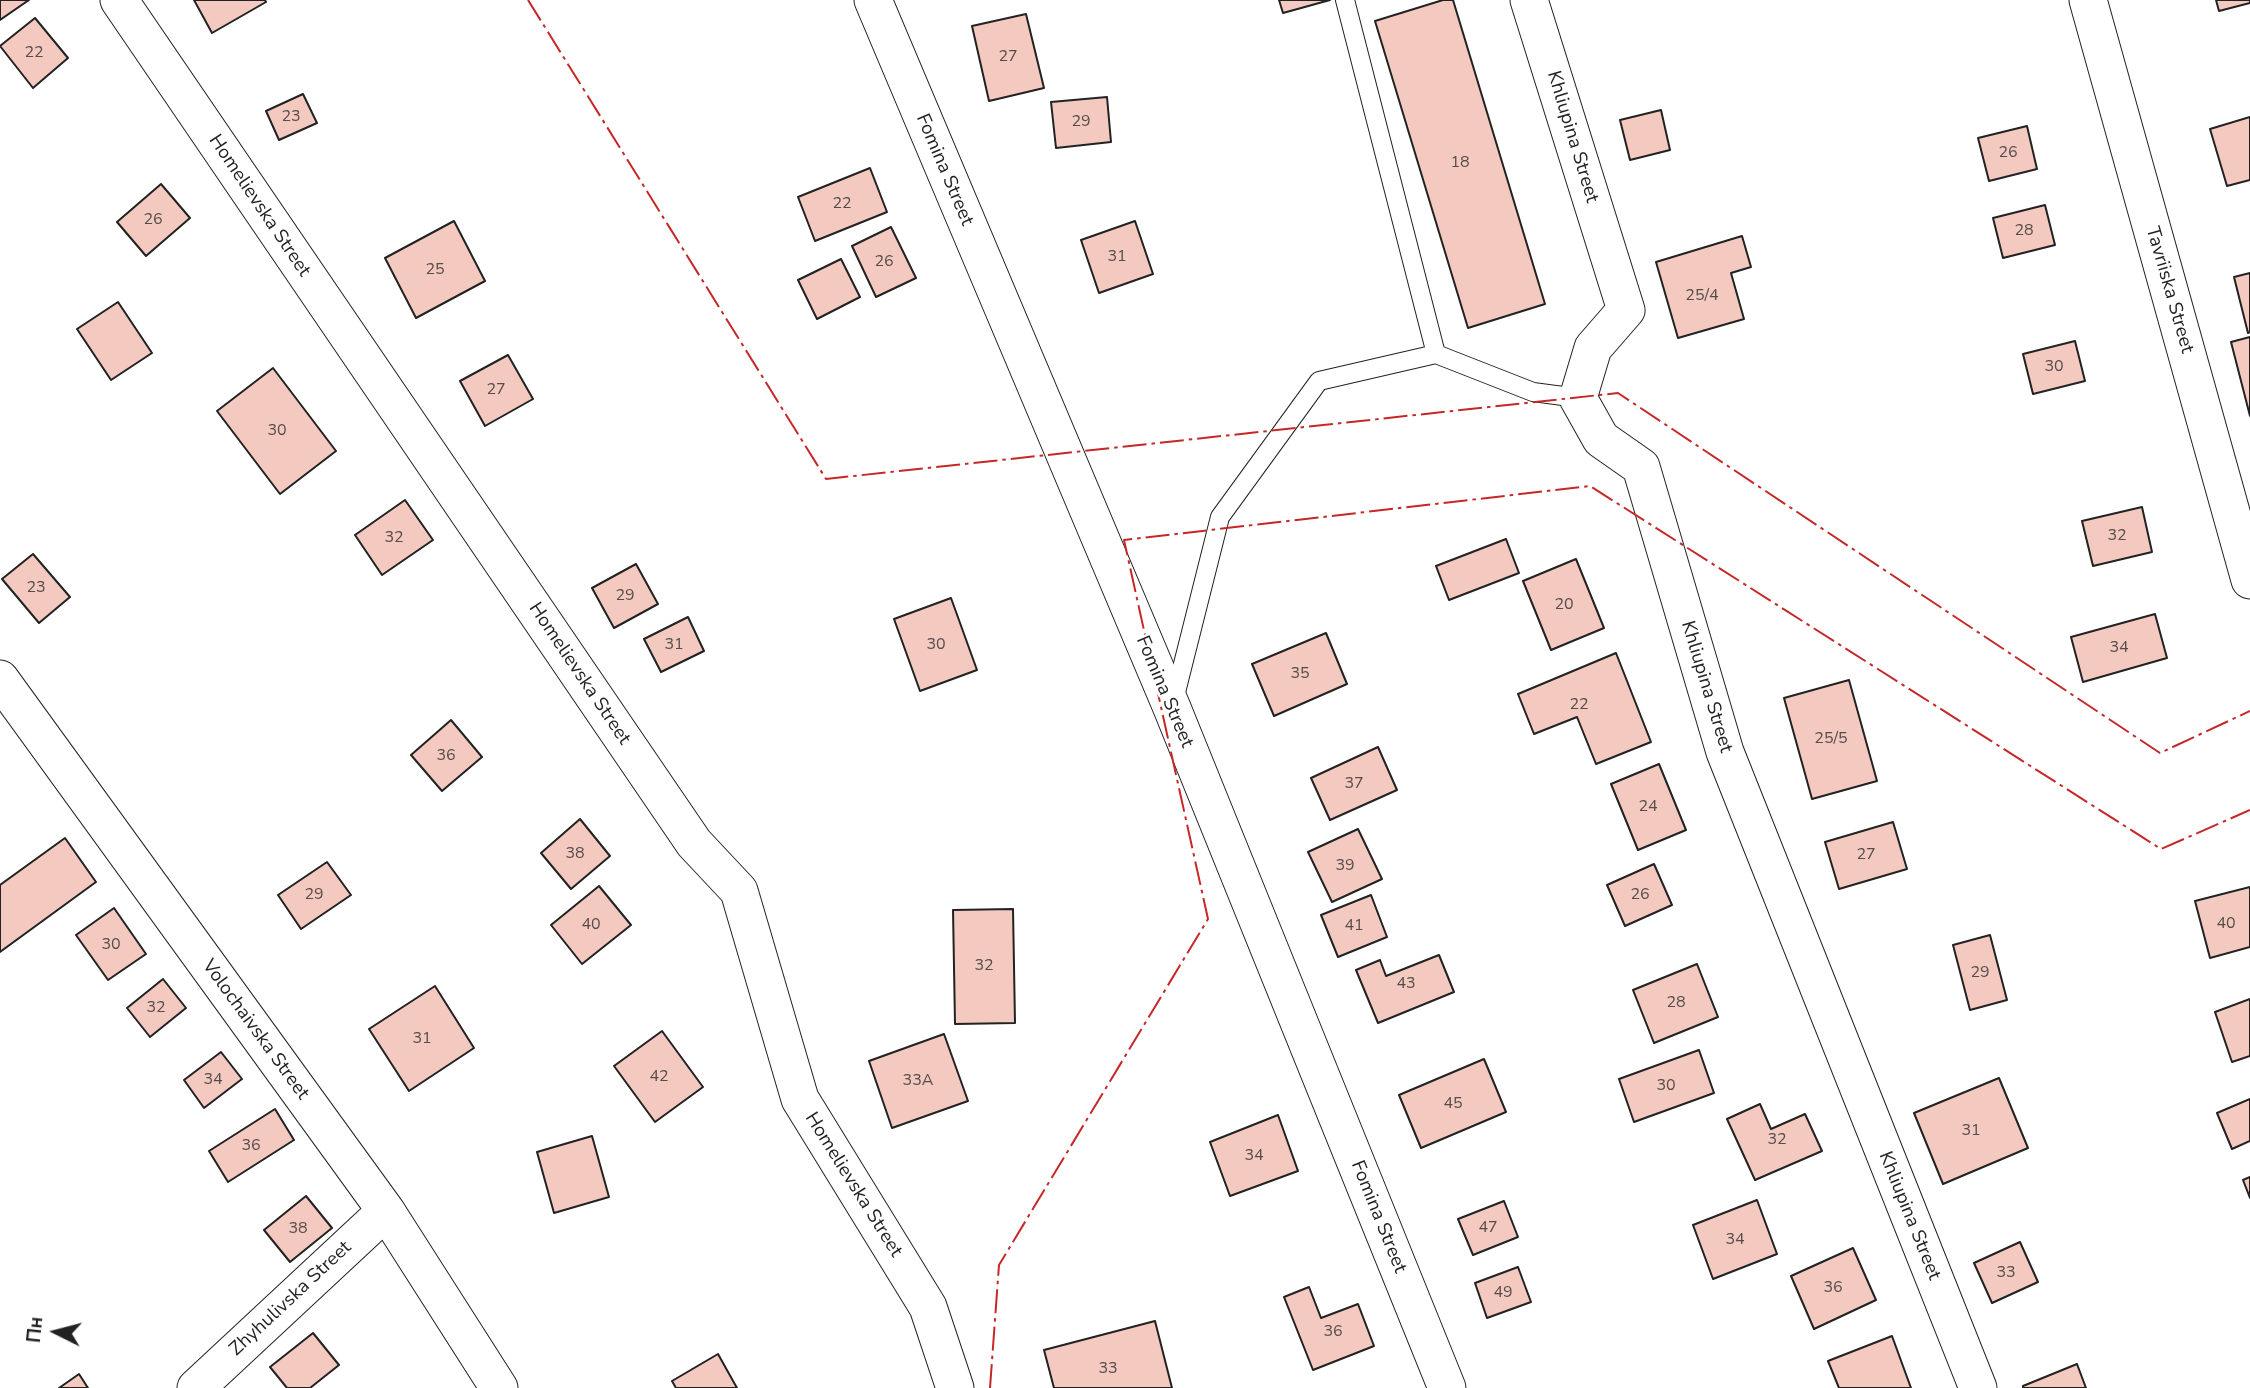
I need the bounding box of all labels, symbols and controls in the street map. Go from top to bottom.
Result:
house number: 22 [24,43,44,63]
house number: 27 [998,47,1018,67]
street label: Khliupina Street [1541,68,1603,206]
house number: 23 [281,107,301,127]
street label: Fomina Street [910,111,978,229]
house number: 29 [1071,112,1091,132]
street label: Homelievska Street [203,131,315,281]
house number: 26 [1998,143,2018,163]
house number: 18 [1450,153,1470,173]
house number: 22 [832,194,852,214]
house number: 26 [143,210,163,230]
house number: 28 [2014,221,2034,241]
street label: Tavriiska Street [2140,224,2198,356]
house number: 31 [1107,247,1127,267]
house number: 26 [874,252,894,272]
house number: 25 [425,260,445,280]
house number: 25/4 [1685,286,1719,306]
house number: 30 [2044,357,2064,377]
house number: 27 [486,380,506,400]
house number: 30 [267,421,287,441]
house number: 32 [2107,526,2127,546]
house number: 32 [384,528,404,548]
house number: 23 [26,578,46,598]
house number: 29 [615,586,635,606]
house number: 20 [1554,595,1574,615]
street label: Homelievska Street [523,599,635,749]
street label: Khliupina Street [1675,618,1737,756]
street label: Fomina Street [1130,633,1198,751]
house number: 31 [664,635,684,655]
house number: 30 [926,635,946,655]
house number: 34 [2109,638,2129,658]
house number: 35 [1290,664,1310,684]
house number: 22 [1569,695,1589,715]
house number: 25/5 [1814,729,1848,749]
house number: 36 [436,746,456,766]
house number: 37 [1344,774,1364,794]
house number: 24 [1638,797,1658,817]
house number: 38 [565,844,585,864]
house number: 27 [1856,845,1876,865]
house number: 39 [1335,856,1355,876]
house number: 29 [304,885,324,905]
house number: 26 [1630,885,1650,905]
house number: 40 [2216,914,2236,934]
house number: 40 [581,915,601,935]
house number: 41 [1344,916,1364,936]
house number: 30 [101,935,121,955]
street label: Volochaivska Street [197,955,313,1105]
house number: 32 [974,956,994,976]
house number: 29 [1970,963,1990,983]
house number: 43 [1396,974,1416,994]
house number: 28 [1666,993,1686,1013]
house number: 32 [146,998,166,1018]
house number: 31 [412,1029,432,1049]
house number: 42 [649,1067,669,1087]
house number: 34 [203,1070,223,1090]
house number: 33А [903,1071,933,1091]
house number: 30 [1656,1076,1676,1096]
house number: 45 [1443,1094,1463,1114]
street label: Homelievska Street [799,1108,907,1262]
house number: 31 [1961,1121,1981,1141]
house number: 32 [1767,1130,1787,1150]
house number: 36 [241,1136,261,1156]
house number: 34 [1244,1146,1264,1166]
street label: Khliupina Street [1873,1148,1945,1284]
street label: Fomina Street [1345,1158,1411,1276]
house number: 47 [1478,1218,1498,1238]
house number: 38 [288,1219,308,1239]
house number: 34 [1725,1230,1745,1250]
street label: Zhyhulivska Street [225,1237,357,1361]
house number: 33 [1996,1263,2016,1283]
house number: 36 [1823,1278,1843,1298]
house number: 49 [1493,1283,1513,1303]
north arrow [21,1297,91,1367]
text: Пн [21,1315,49,1344]
house number: 36 [1323,1322,1343,1342]
house number: 33 [1098,1359,1118,1379]

